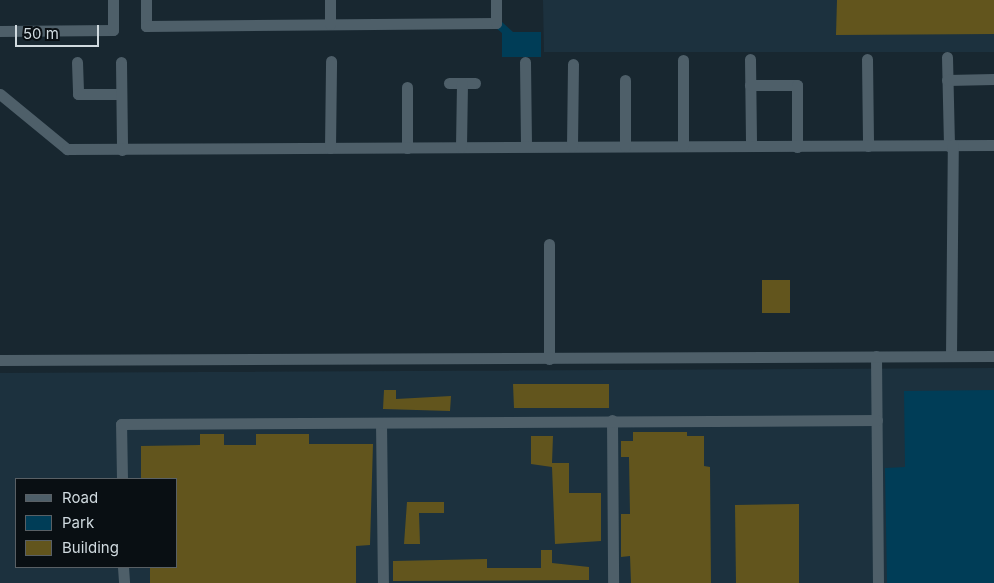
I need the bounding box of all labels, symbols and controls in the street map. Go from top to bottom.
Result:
scale bar [18,15,101,47]
text: 50 m [23,24,59,43]
legend [15,478,178,568]
text: Road [62,488,98,507]
text: Park [62,513,94,532]
text: Building [62,538,119,557]

